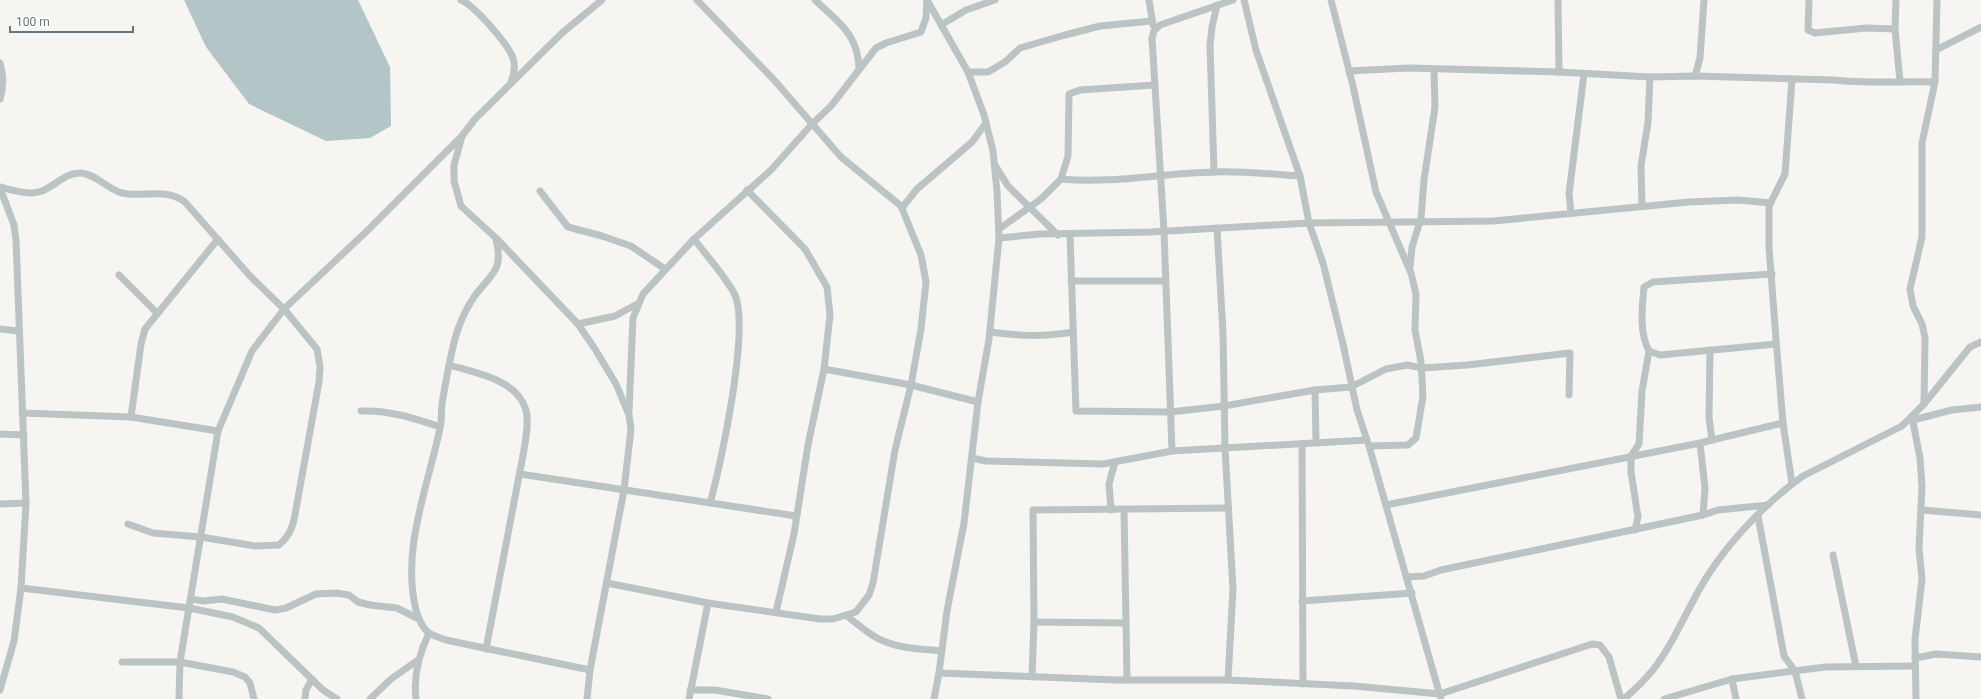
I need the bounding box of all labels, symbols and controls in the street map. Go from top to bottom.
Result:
scale bar [10,8,133,34]
text: 100 m [16,15,50,29]

